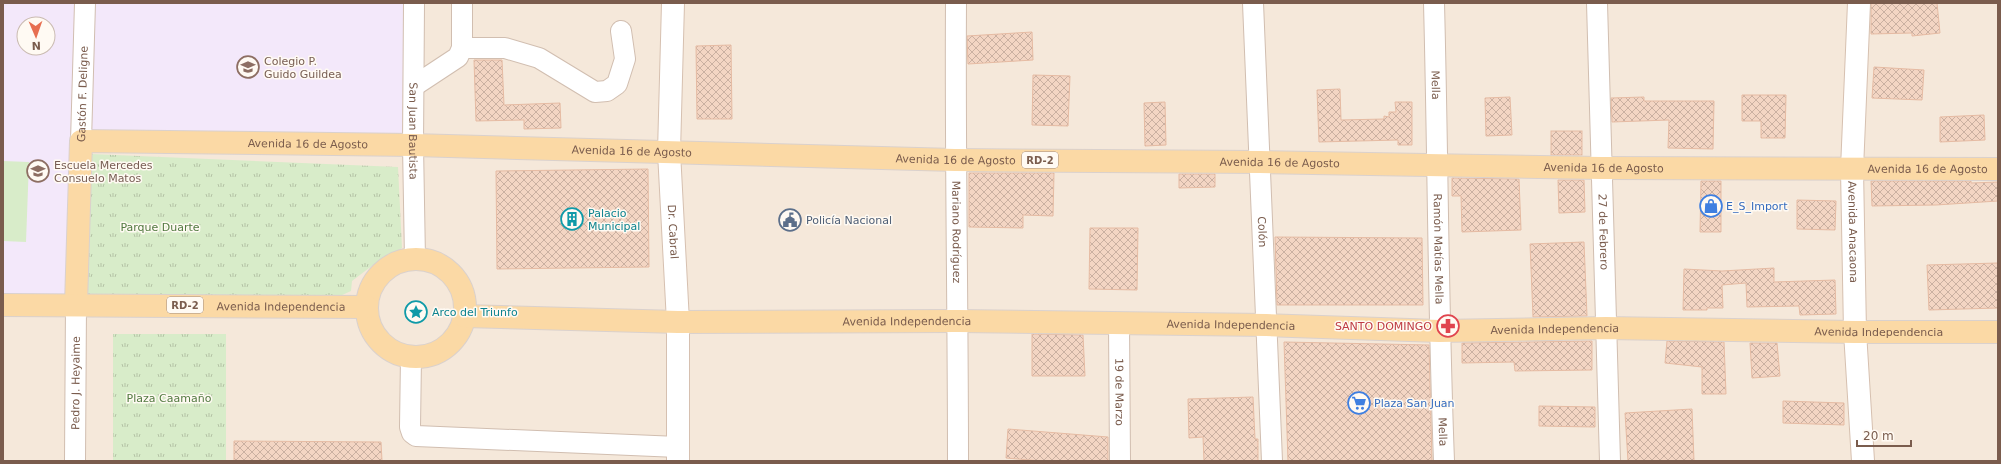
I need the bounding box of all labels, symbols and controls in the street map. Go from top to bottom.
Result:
north arrow [16,16,56,56]
text: N [31,39,41,52]
street label: Gastón F. Deligne [74,46,90,142]
school or university icon: Colegio P. Guido Guildea [235,54,261,80]
place label: Colegio P. Guido Guildea [264,55,342,81]
street label: Mella [1429,70,1443,100]
street label: San Juan Bautista [406,82,420,180]
street label: Avenida 16 de Agosto [248,137,368,151]
street label: Avenida 16 de Agosto [572,143,692,159]
street label: Avenida 16 de Agosto [895,152,1016,167]
road number: RD-2 [1022,152,1058,168]
street label: Avenida 16 de Agosto [1220,155,1340,170]
school or university icon: Escuela Mercedes Consuelo Matos [25,158,51,184]
place label: Escuela Mercedes Consuelo Matos [54,159,153,185]
street label: Avenida 16 de Agosto [1543,160,1664,175]
street label: Avenida 16 de Agosto [1867,162,1988,175]
street label: Mariano Rodríguez [950,181,964,284]
street label: Avenida Anacaona [1846,181,1861,283]
street label: Ramón Matías Mella [1431,193,1446,305]
shop icon: E_S_Import [1698,193,1724,219]
street label: 27 de Febrero [1596,194,1611,271]
place label: E_S_Import [1726,200,1788,213]
street label: Dr. Cabral [665,204,681,260]
building icon: Palacio Municipal [559,206,585,232]
place label: Palacio Municipal [588,207,640,233]
public building icon: Policía Nacional [777,207,803,233]
place label: Policía Nacional [806,214,892,227]
street label: Colón [1255,216,1270,248]
park label: Parque Duarte [120,221,200,234]
road number: RD-2 [167,297,203,313]
place icon: Arco del Triunfo [403,299,429,325]
street label: Avenida Independencia [217,300,345,313]
place label: Arco del Triunfo [432,306,518,319]
pharmacy icon: SANTO DOMINGO [1435,313,1461,339]
street label: Avenida Independencia [842,314,971,328]
street label: Avenida Independencia [1166,317,1296,333]
place label: SANTO DOMINGO [1335,320,1432,333]
street label: Avenida Independencia [1490,321,1619,337]
street label: Avenida Independencia [1814,325,1943,339]
street label: Pedro J. Heyaime [69,336,82,430]
street label: 19 de Marzo [1113,358,1126,426]
supermarket icon: Plaza San Juan [1346,390,1372,416]
park label: Plaza Caamaño [127,392,212,405]
place label: Plaza San Juan [1374,397,1455,410]
street label: Mella [1436,417,1450,447]
scale bar [1857,422,1911,448]
text: 20 m [1863,429,1894,443]

